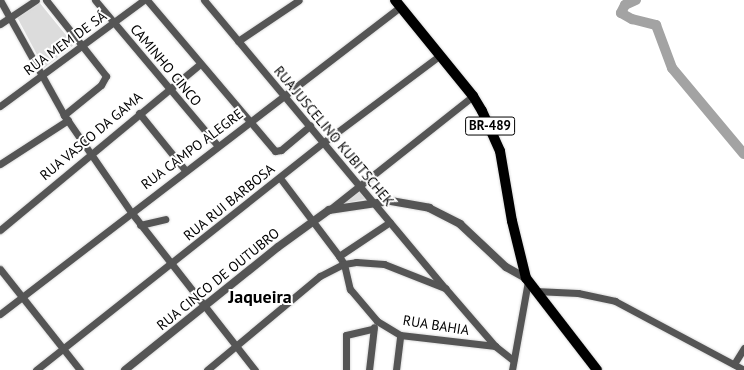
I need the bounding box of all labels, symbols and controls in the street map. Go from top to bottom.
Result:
street label: RUA MEM DE SÁ [20,7,110,79]
street label: CAMINHO CINCO [127,21,205,109]
street label: RUA JUSCELINO KUBITSCHEK [270,62,398,210]
street label: RUA VASCO DA GAMA [36,88,146,184]
street label: RUA CAMPO ALEGRE [137,105,247,193]
road number: BR-489 [465,115,515,137]
street label: RUA RUI BARBOSA [180,160,278,244]
street label: RUA CINCO DE OUTUBRO [153,224,283,334]
district label: Jaqueira [228,286,292,308]
street label: RUA BAHIA [401,311,471,339]

